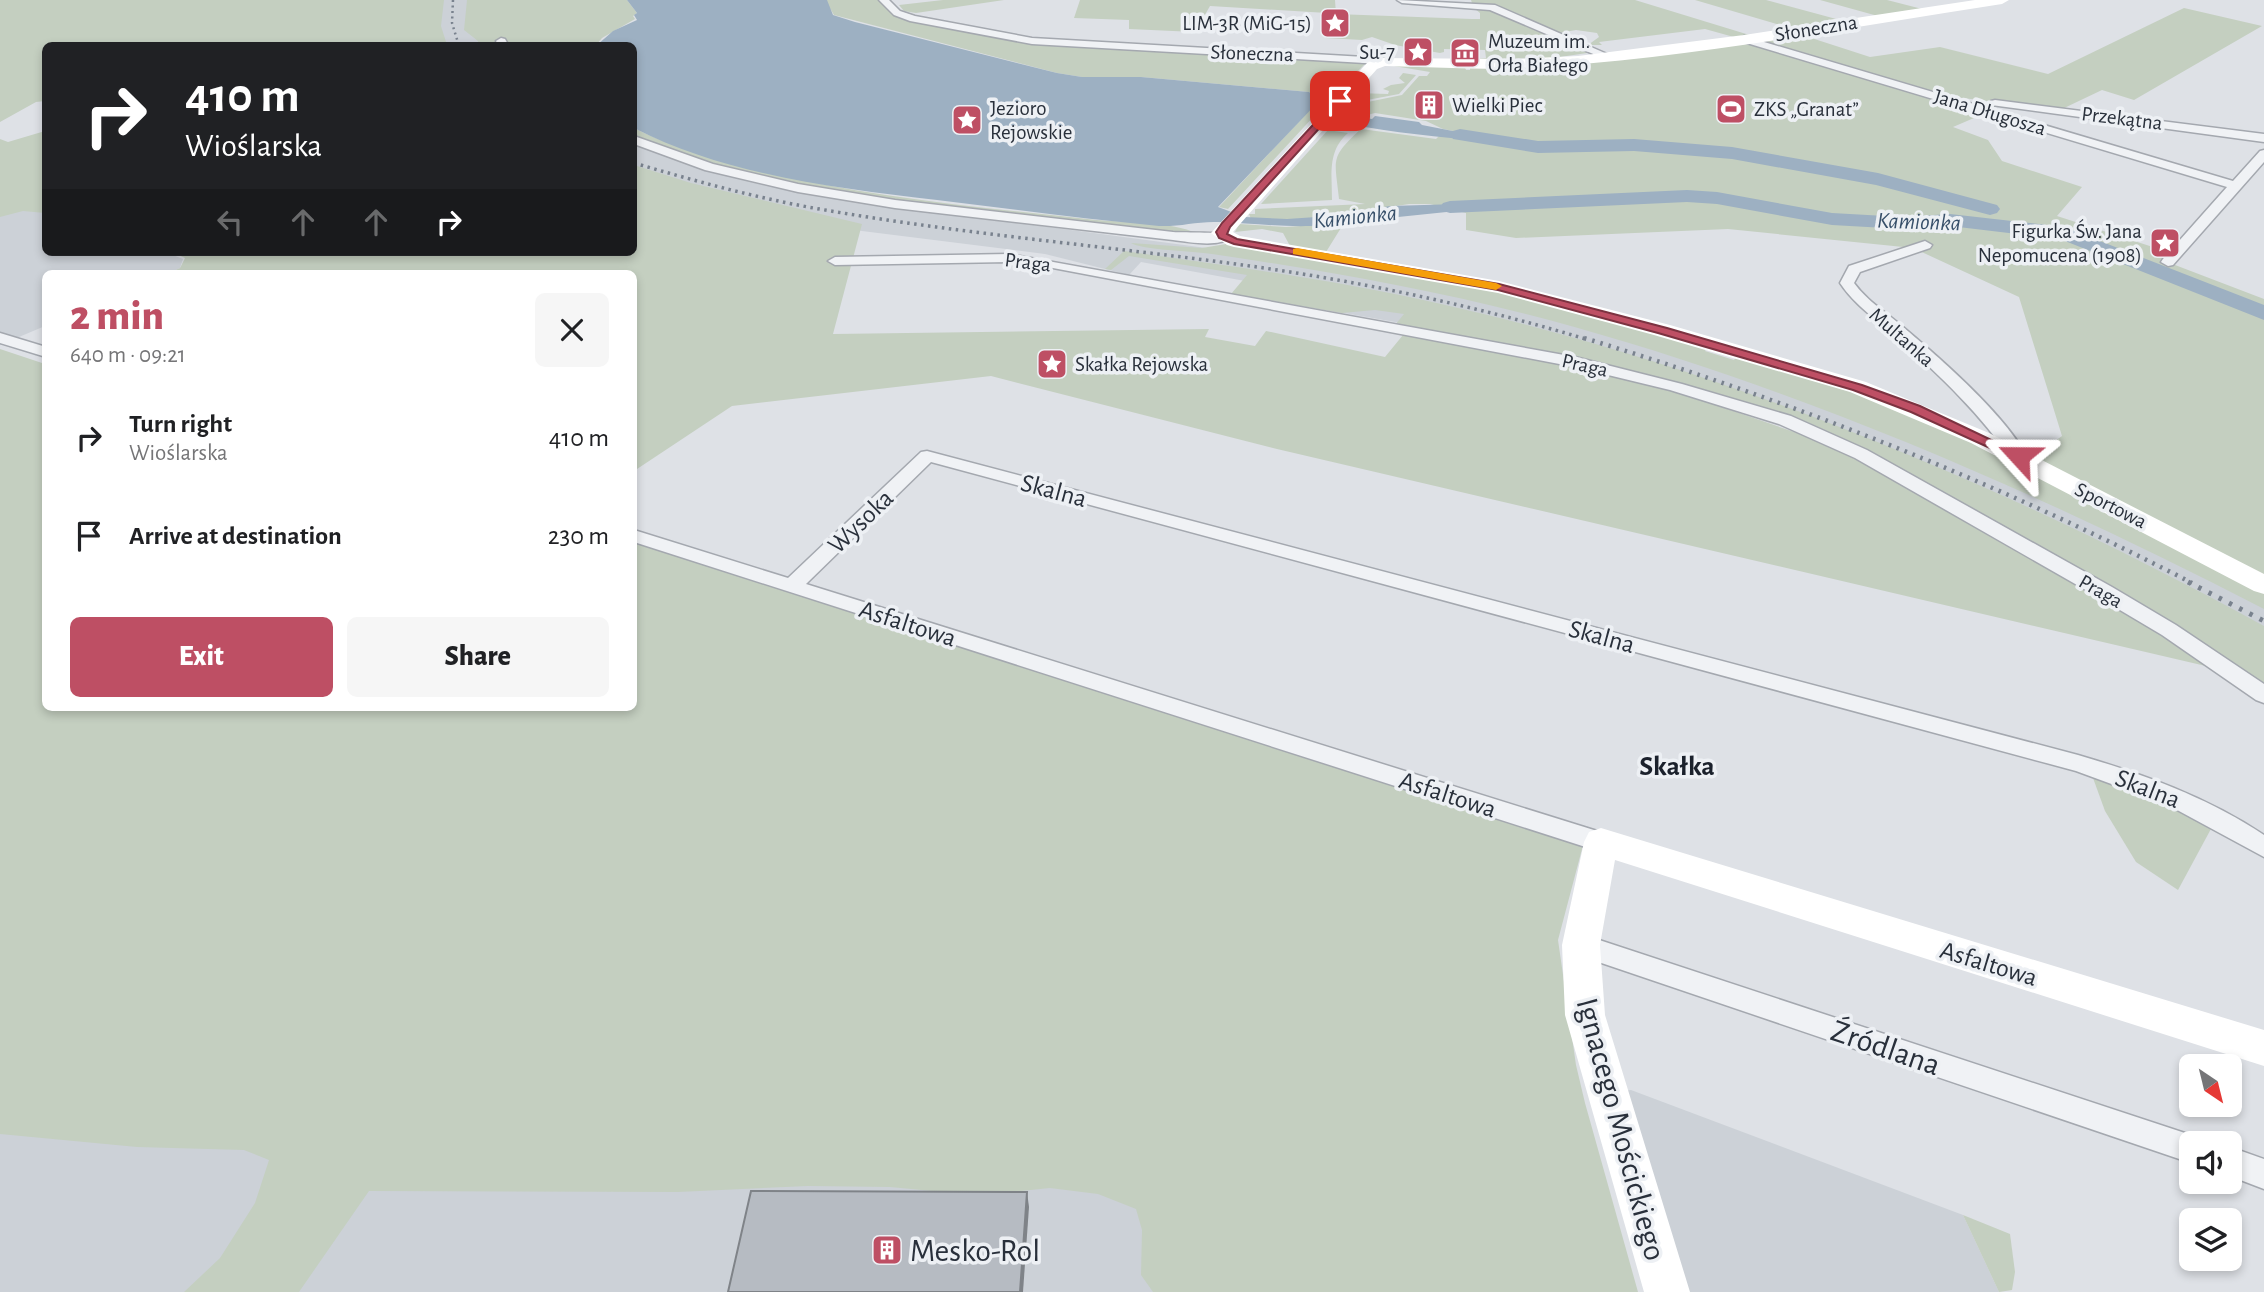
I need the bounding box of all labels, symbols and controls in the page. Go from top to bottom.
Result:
place icon: LIM-3R (MiG-15) [1318,6,1352,40]
street label: Słoneczna [1773,12,1859,45]
place label: LIM-3R (MiG-15) [1182,13,1312,34]
place label: Muzeum im. Orła Białego [1488,31,1590,76]
place icon: Su-7 [1401,35,1435,69]
museum icon: Muzeum im. Orła Białego [1448,36,1482,70]
street label: Słoneczna [1210,42,1294,65]
place label: Su-7 [1359,42,1395,63]
icon: right [70,70,161,161]
pin [1310,71,1370,131]
text: 410 m [185,72,300,121]
icon: arrive [1321,82,1359,120]
street label: Jana Długosza [1931,85,2049,140]
building icon: Wielki Piec [1412,88,1446,122]
sports icon: ZKS „Granat” [1714,92,1748,126]
place label: Wielki Piec [1452,95,1543,116]
place label: Jezioro Rejowskie [990,98,1072,143]
place label: ZKS „Granat” [1754,99,1859,120]
place icon: Jezioro Rejowskie [950,103,984,137]
street label: Przekątna [2080,103,2164,134]
text: Wioślarska [185,130,322,162]
water label: Kamionka [1312,202,1398,233]
icon: left [211,203,249,241]
icon: ahead [284,203,322,241]
icon: ahead [357,203,395,241]
icon: right [430,203,468,241]
water label: Kamionka [1877,210,1961,235]
place label: Figurka Św. Jana Nepomucena (1908) [1978,218,2142,266]
place icon: Figurka Św. Jana Nepomucena (1908) [2148,226,2182,260]
street label: Praga [1004,249,1053,276]
button: close [535,293,609,367]
text: 2 min [70,295,164,337]
street label: Multanka [1865,304,1938,371]
text: 640 m · 09:21 [70,344,186,367]
place icon: Skałka Rejowska [1035,347,1069,381]
street label: Praga [1560,350,1610,381]
place label: Skałka Rejowska [1075,354,1209,375]
text: Turn right [129,411,232,437]
icon: right [70,419,108,457]
position arrow [1982,419,2056,493]
text: 410 m [549,425,609,451]
text: Wioślarska [129,442,228,465]
street label: Skalna [1018,470,1090,512]
street label: Sportowa [2072,479,2150,533]
street label: Wysoka [823,485,898,559]
icon: arrive [70,517,108,555]
text: Arrive at destination [129,523,342,549]
text: 230 m [548,523,609,549]
street label: Praga [2075,571,2126,612]
street label: Asfaltowa [856,596,959,652]
street label: Skalna [1566,616,1638,658]
button: Exit [70,617,333,697]
button: Share [347,617,609,697]
district label: Skałka [1639,753,1715,781]
street label: Skalna [2112,765,2184,813]
street label: Asfaltowa [1396,767,1499,823]
street label: Asfaltowa [1937,937,2040,991]
street label: Ignacego Mościckiego [1571,994,1672,1264]
street label: Źródlana [1827,1012,1945,1081]
north arrow [2179,1054,2242,1116]
map controls [2179,1054,2242,1271]
button: sound [2179,1131,2242,1194]
button: layers [2179,1208,2242,1271]
building icon: Mesko-Rol [870,1233,904,1267]
place label: Mesko-Rol [910,1235,1040,1267]

